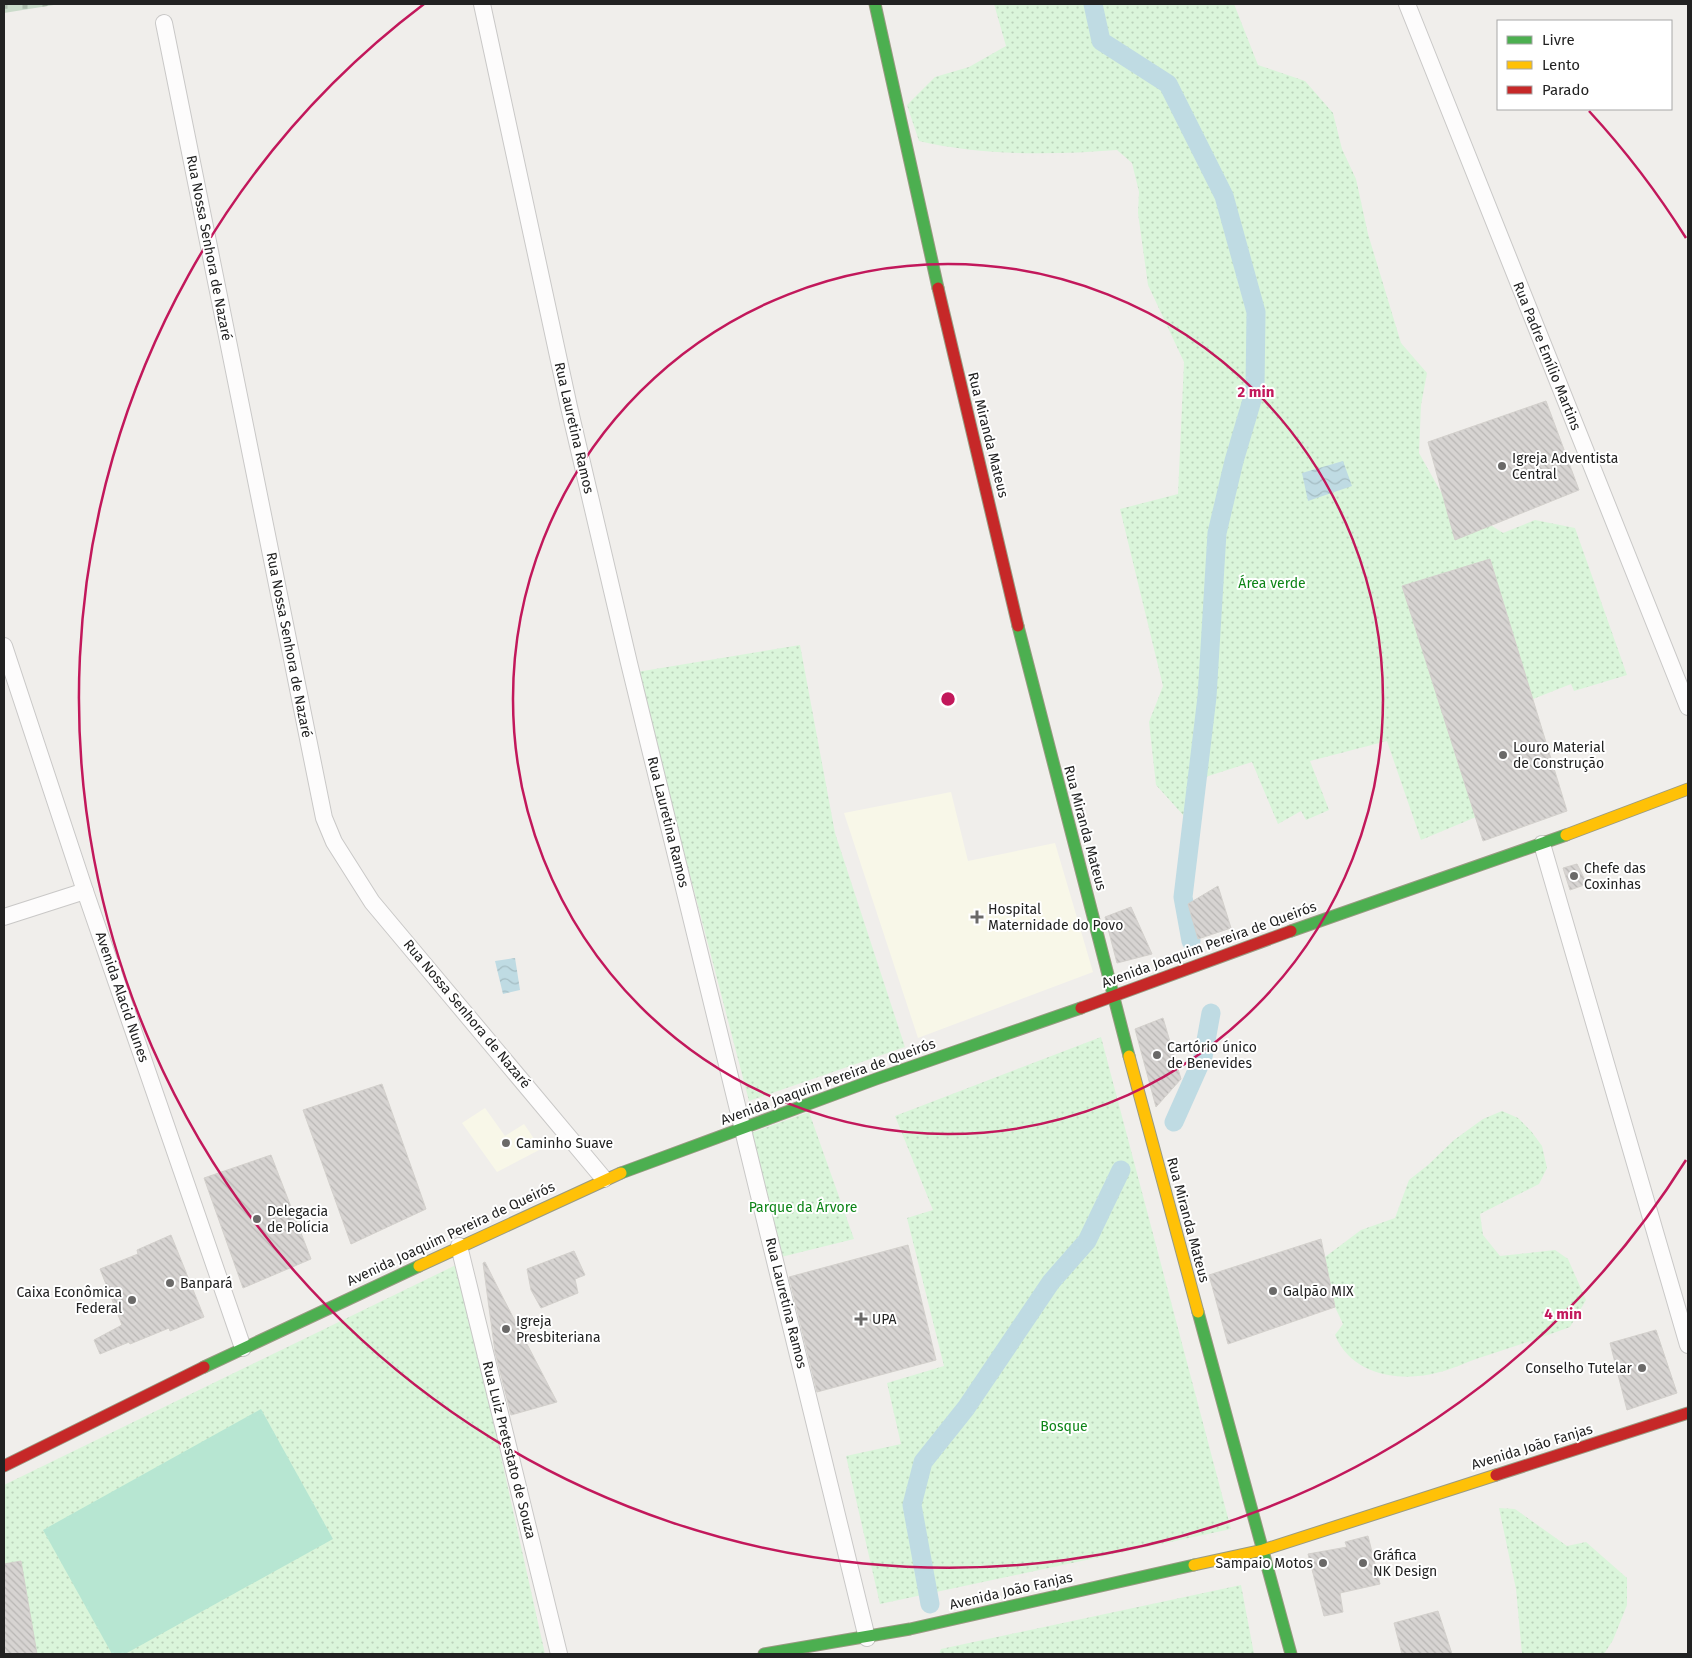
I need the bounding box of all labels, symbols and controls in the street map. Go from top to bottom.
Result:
legend [1497,20,1672,110]
text: Livre [1542,31,1575,49]
text: Lento [1542,56,1580,74]
text: Parado [1542,81,1589,99]
street label: Rua Nossa Senhora de Nazaré [183,154,235,342]
street label: Rua Padre Emílio Martins [1509,279,1585,433]
street label: Rua Lauretina Ramos [551,361,597,496]
street label: Rua Miranda Mateus [964,370,1012,500]
text: 2 min [1238,383,1274,401]
place label: Igreja Adventista Central [1512,450,1618,483]
marker: Igreja Adventista Central [1496,460,1508,472]
street label: Rua Nossa Senhora de Nazaré [263,551,315,739]
park label: Área verde [1238,574,1306,592]
centre of rings [939,690,957,708]
place label: Louro Material de Construção [1513,739,1605,772]
marker: Louro Material de Construção [1497,749,1509,761]
street label: Rua Lauretina Ramos [644,755,693,890]
street label: Rua Miranda Mateus [1060,764,1110,893]
place label: Chefe das Coxinhas [1584,860,1646,893]
marker: Chefe das Coxinhas [1568,870,1580,882]
street label: Avenida Joaquim Pereira de Queirós [1099,898,1319,992]
place label: Hospital Maternidade do Povo [988,901,1123,934]
marker: Hospital Maternidade do Povo [970,910,984,924]
street label: Avenida Alacid Nunes [92,930,152,1065]
street label: Rua Nossa Senhora de Nazaré [400,936,534,1092]
street label: Avenida Joaquim Pereira de Queirós [718,1035,938,1129]
place label: Cartório único de Benevides [1167,1039,1257,1072]
marker: Cartório único de Benevides [1151,1049,1163,1061]
place label: Caminho Suave [516,1135,613,1152]
marker: Caminho Suave [500,1137,512,1149]
street label: Rua Miranda Mateus [1163,1156,1213,1285]
street label: Avenida Joaquim Pereira de Queirós [344,1178,558,1290]
park label: Parque da Árvore [749,1198,857,1216]
place label: Delegacia de Polícia [267,1203,329,1236]
marker: Delegacia de Polícia [251,1213,263,1225]
street label: Rua Lauretina Ramos [762,1236,811,1371]
place label: Banpará [180,1275,233,1292]
marker: Banpará [164,1277,176,1289]
place label: Galpão MIX [1283,1283,1354,1300]
place label: Caixa Econômica Federal [17,1284,122,1317]
marker: Galpão MIX [1267,1285,1279,1297]
marker: Caixa Econômica Federal [126,1294,138,1306]
text: 4 min [1544,1305,1582,1323]
place label: UPA [872,1311,897,1328]
marker: UPA [854,1312,868,1326]
place label: Igreja Presbiteriana [516,1313,601,1346]
marker: Igreja Presbiteriana [500,1323,512,1335]
street label: Rua Luiz Pretestato de Souza [479,1359,539,1541]
place label: Conselho Tutelar [1525,1360,1633,1377]
marker: Conselho Tutelar [1636,1362,1648,1374]
park label: Bosque [1040,1418,1088,1435]
street label: Avenida João Fanjas [1469,1420,1595,1474]
place label: Gráfica NK Design [1373,1547,1437,1580]
place label: Sampaio Motos [1216,1555,1313,1572]
marker: Sampaio Motos [1317,1557,1329,1569]
marker: Gráfica NK Design [1357,1557,1369,1569]
street label: Avenida João Fanjas [948,1568,1075,1613]

